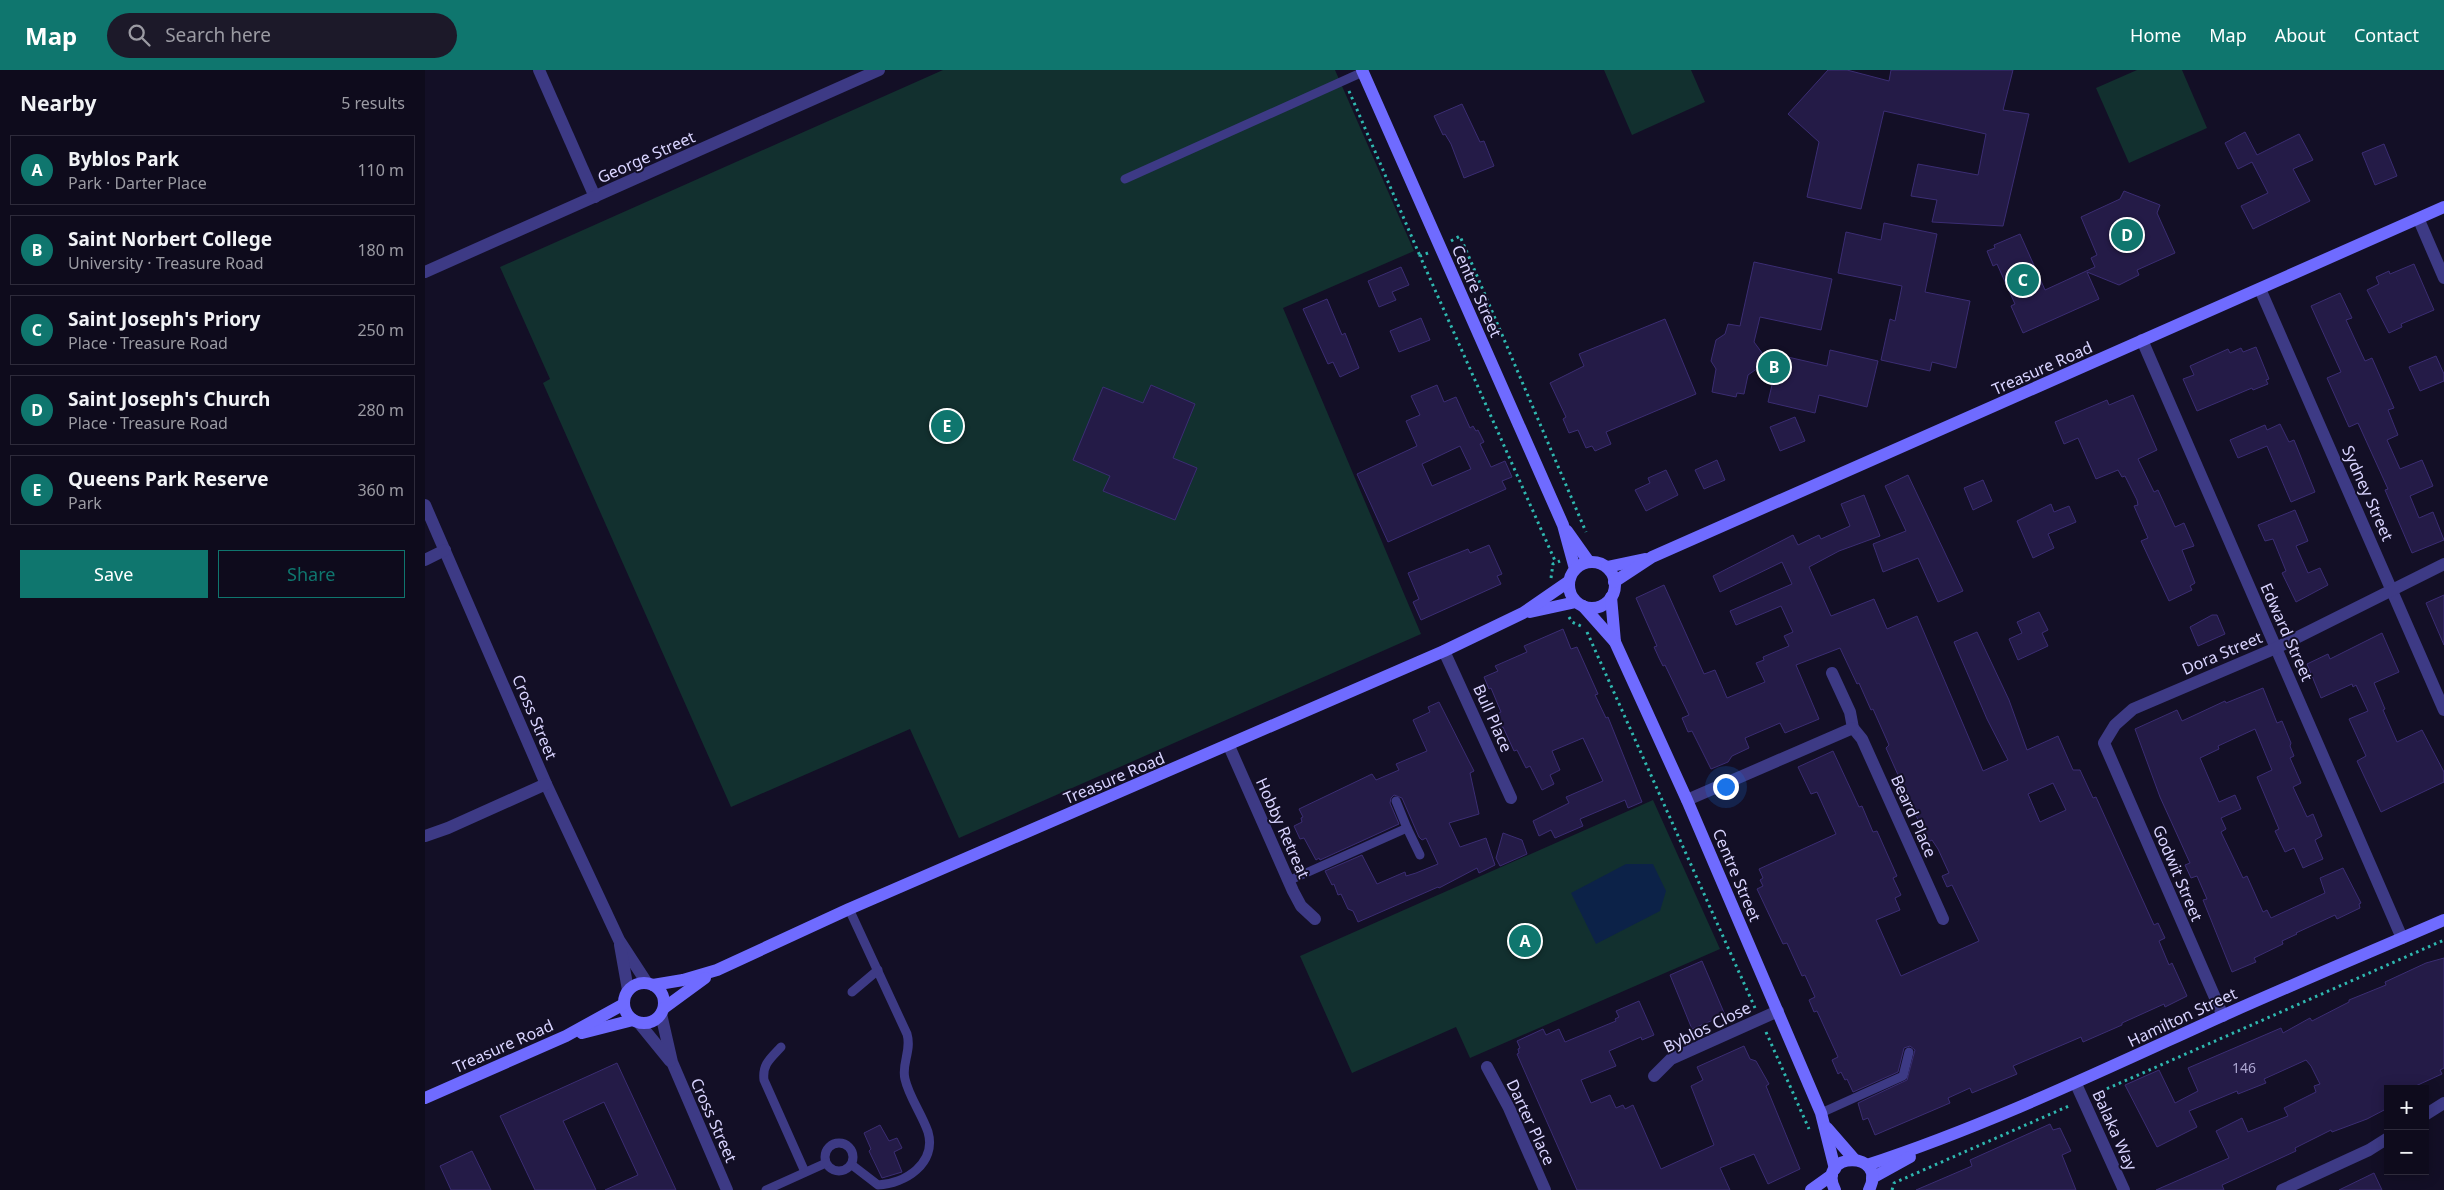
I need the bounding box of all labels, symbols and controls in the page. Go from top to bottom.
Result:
search box [107,13,457,58]
text: Map [25,19,77,52]
icon: search [125,21,153,49]
text: Search here [165,22,271,48]
text: Home [2130,23,2181,47]
text: Map [2209,23,2247,47]
text: About [2275,23,2326,47]
text: Contact [2354,23,2419,47]
text: Nearby [20,89,96,117]
text: 5 results [341,92,405,114]
street label: George Street [594,126,698,188]
text: Byblos Park [68,146,179,172]
text: A [31,159,43,181]
text: 110 m [357,159,404,181]
text: Park · Darter Place [68,172,207,194]
pin: D [2111,216,2143,254]
text: Saint Norbert College [68,226,272,252]
text: B [32,239,42,261]
text: 180 m [357,239,404,261]
street label: Centre Street [1447,241,1507,341]
text: University · Treasure Road [68,252,264,274]
pin: C [2007,261,2039,299]
text: Saint Joseph's Priory [68,306,260,332]
text: C [32,319,42,341]
text: 250 m [357,319,404,341]
text: Place · Treasure Road [68,332,228,354]
street label: Treasure Road [1988,336,2096,400]
pin: B [1758,348,1790,386]
text: Saint Joseph's Church [68,386,270,412]
text: D [31,399,43,421]
text: 280 m [357,399,404,421]
pin: E [931,407,963,445]
text: Place · Treasure Road [68,412,228,434]
street label: Sydney Street [2337,442,2399,544]
text: Queens Park Reserve [68,466,269,492]
text: E [33,479,41,501]
text: 360 m [357,479,404,501]
text: Park [68,492,102,514]
button: Save [20,550,208,598]
button: Share [218,550,405,598]
street label: Edward Street [2256,579,2319,685]
street label: Dora Street [2178,626,2266,680]
street label: Cross Street [507,671,563,763]
street label: Bull Place [1468,681,1518,755]
street label: Treasure Road [1060,747,1168,809]
street label: Beard Place [1886,771,1942,861]
street label: Hobby Retreat [1251,774,1315,882]
your location [1713,774,1739,800]
street label: Godwit Street [2148,822,2208,925]
street label: Centre Street [1708,825,1767,925]
pin: A [1509,922,1541,960]
street label: Hamilton Street [2124,982,2240,1052]
street label: Byblos Close [1660,996,1754,1058]
street label: Treasure Road [449,1014,557,1078]
house number: 146 [2232,1058,2256,1077]
street label: Cross Street [686,1074,742,1166]
street label: Darter Place [1502,1076,1560,1168]
map controls [2384,1085,2429,1175]
button: + [2384,1085,2429,1130]
street label: Balaka Way [2087,1086,2143,1174]
button: − [2384,1130,2429,1175]

